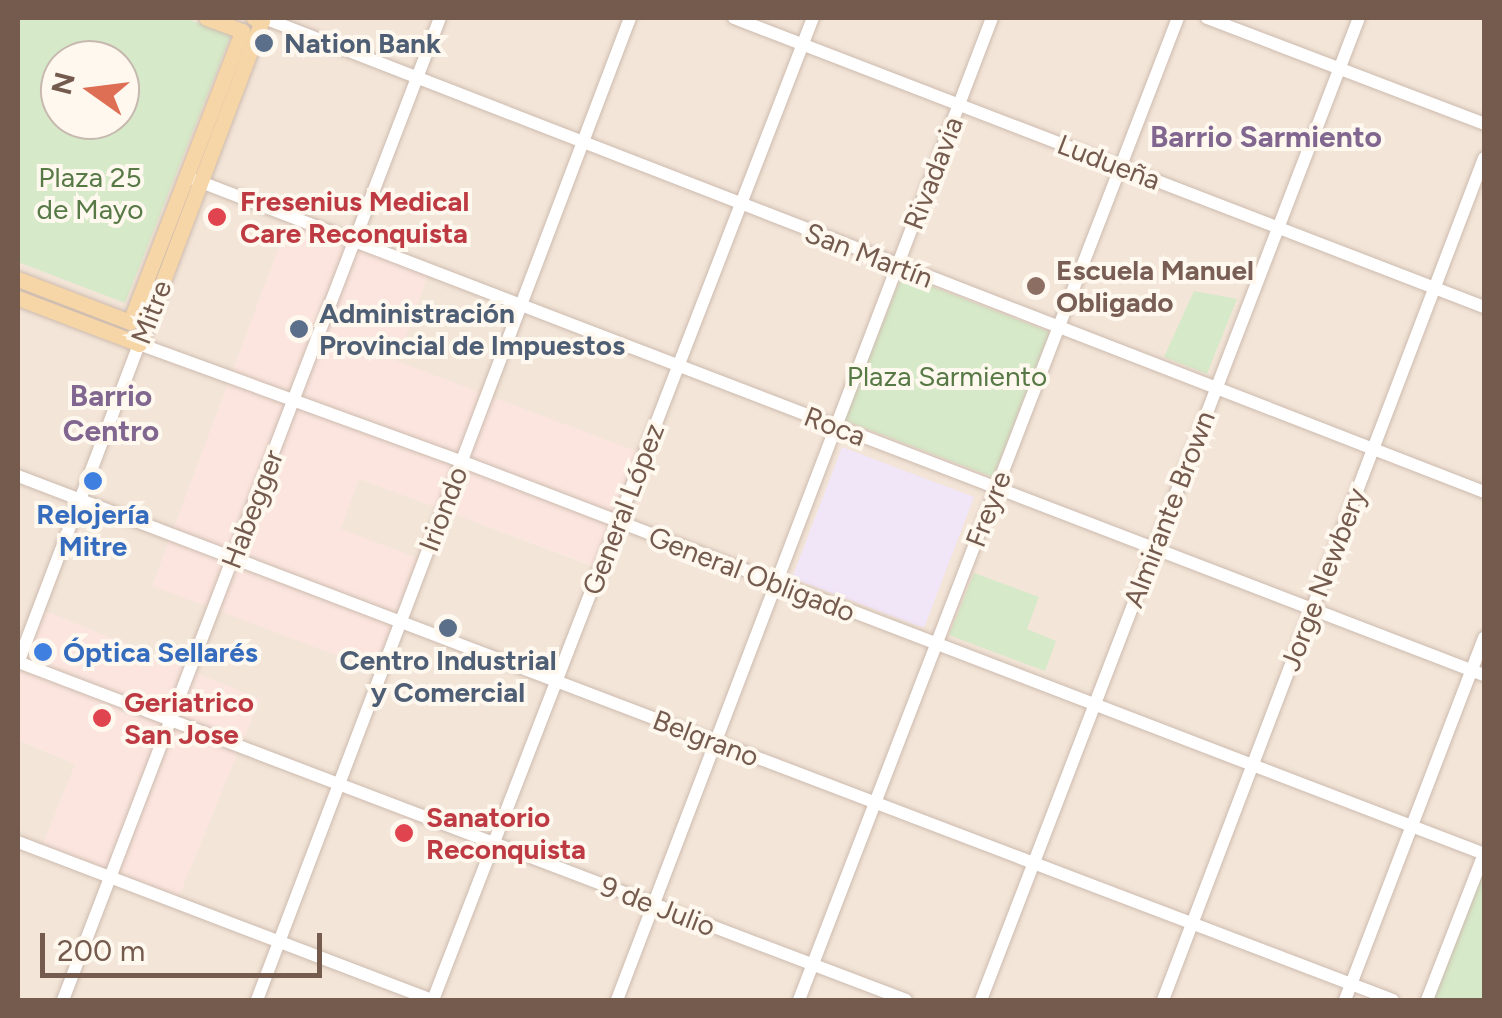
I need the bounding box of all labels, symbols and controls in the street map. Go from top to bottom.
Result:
place label: Nation Bank [284,26,441,60]
marker: Nation Bank [253,32,275,54]
north arrow [40,40,140,140]
text: N [44,69,82,98]
street label: Rivadavia [896,112,970,234]
district label: Barrio Sarmiento [1150,119,1382,155]
street label: Ludueña [1053,127,1165,197]
park label: Plaza 25 de Mayo [36,160,144,226]
place label: Fresenius Medical Care Reconquista [240,184,469,250]
marker: Fresenius Medical Care Reconquista [204,204,230,230]
street label: San Martín [800,215,938,295]
place label: Escuela Manuel Obligado [1056,253,1254,319]
street label: Mitre [124,275,178,349]
marker: Escuela Manuel Obligado [1025,275,1047,297]
place label: Administración Provincial de Impuestos [319,296,625,362]
marker: Administración Provincial de Impuestos [288,318,310,340]
park label: Plaza Sarmiento [847,359,1047,393]
district label: Barrio Centro [63,378,159,448]
street label: Roca [799,399,871,453]
street label: Almirante Brown [1116,406,1222,612]
street label: General López [575,419,671,599]
street label: Habegger [214,445,290,573]
street label: Iriondo [412,462,474,556]
street label: Freyre [958,466,1018,552]
marker: Relojería Mitre [82,470,104,492]
street label: Jorge Newbery [1273,483,1373,675]
place label: Relojería Mitre [36,497,150,563]
street label: General Obligado [644,519,860,629]
marker: Centro Industrial y Comercial [437,617,459,639]
place label: Óptica Sellarés [63,635,258,669]
marker: Óptica Sellarés [32,641,54,663]
place label: Centro Industrial y Comercial [339,643,557,709]
place label: Geriatrico San Jose [124,685,254,751]
street label: Belgrano [648,702,764,774]
marker: Geriatrico San Jose [89,705,115,731]
place label: Sanatorio Reconquista [426,800,586,866]
marker: Sanatorio Reconquista [391,820,417,846]
street label: 9 de Julio [596,869,720,943]
scale bar [45,913,328,975]
text: 200 m [57,932,145,969]

